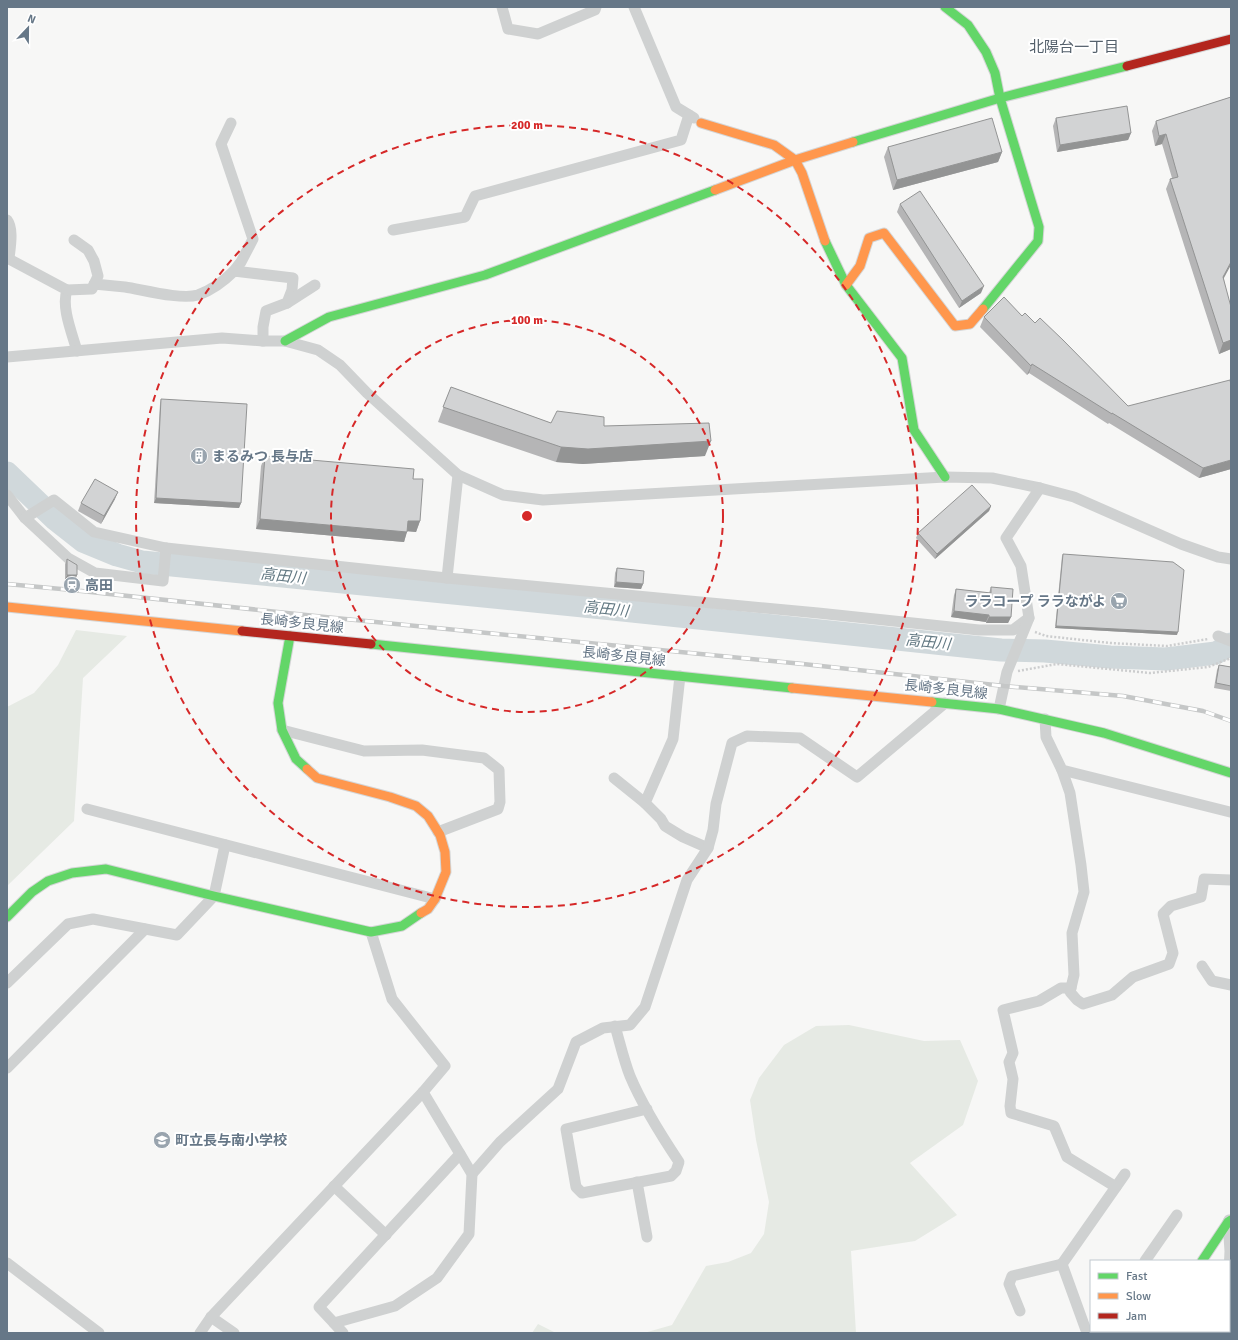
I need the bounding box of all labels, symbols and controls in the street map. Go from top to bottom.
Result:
north arrow [8,8,48,48]
text: N [26,12,38,27]
district label: 北陽台一丁目 [1029,38,1119,56]
text: 200 m [511,118,543,133]
text: 100 m [511,313,543,328]
building icon: まるみつ 長与店 [189,446,209,466]
place label: まるみつ 長与店 [212,448,313,465]
centre of rings [520,509,534,523]
water label: 高田川 [260,565,308,588]
station icon: 高田 [62,575,82,595]
place label: 高田 [85,577,113,594]
supermarket icon: ララコープ ララながよ [1109,591,1129,611]
place label: ララコープ ララながよ [964,593,1106,610]
water label: 高田川 [583,598,631,621]
street label: 長崎多良見線 [259,611,345,636]
water label: 高田川 [905,631,953,654]
street label: 長崎多良見線 [581,644,667,669]
street label: 長崎多良見線 [903,677,989,702]
school or university icon: 町立長与南小学校 [152,1130,172,1150]
place label: 町立長与南小学校 [175,1132,287,1149]
legend [1090,1260,1230,1332]
text: Fast [1126,1269,1147,1284]
text: Slow [1126,1289,1151,1304]
text: Jam [1126,1309,1147,1324]

